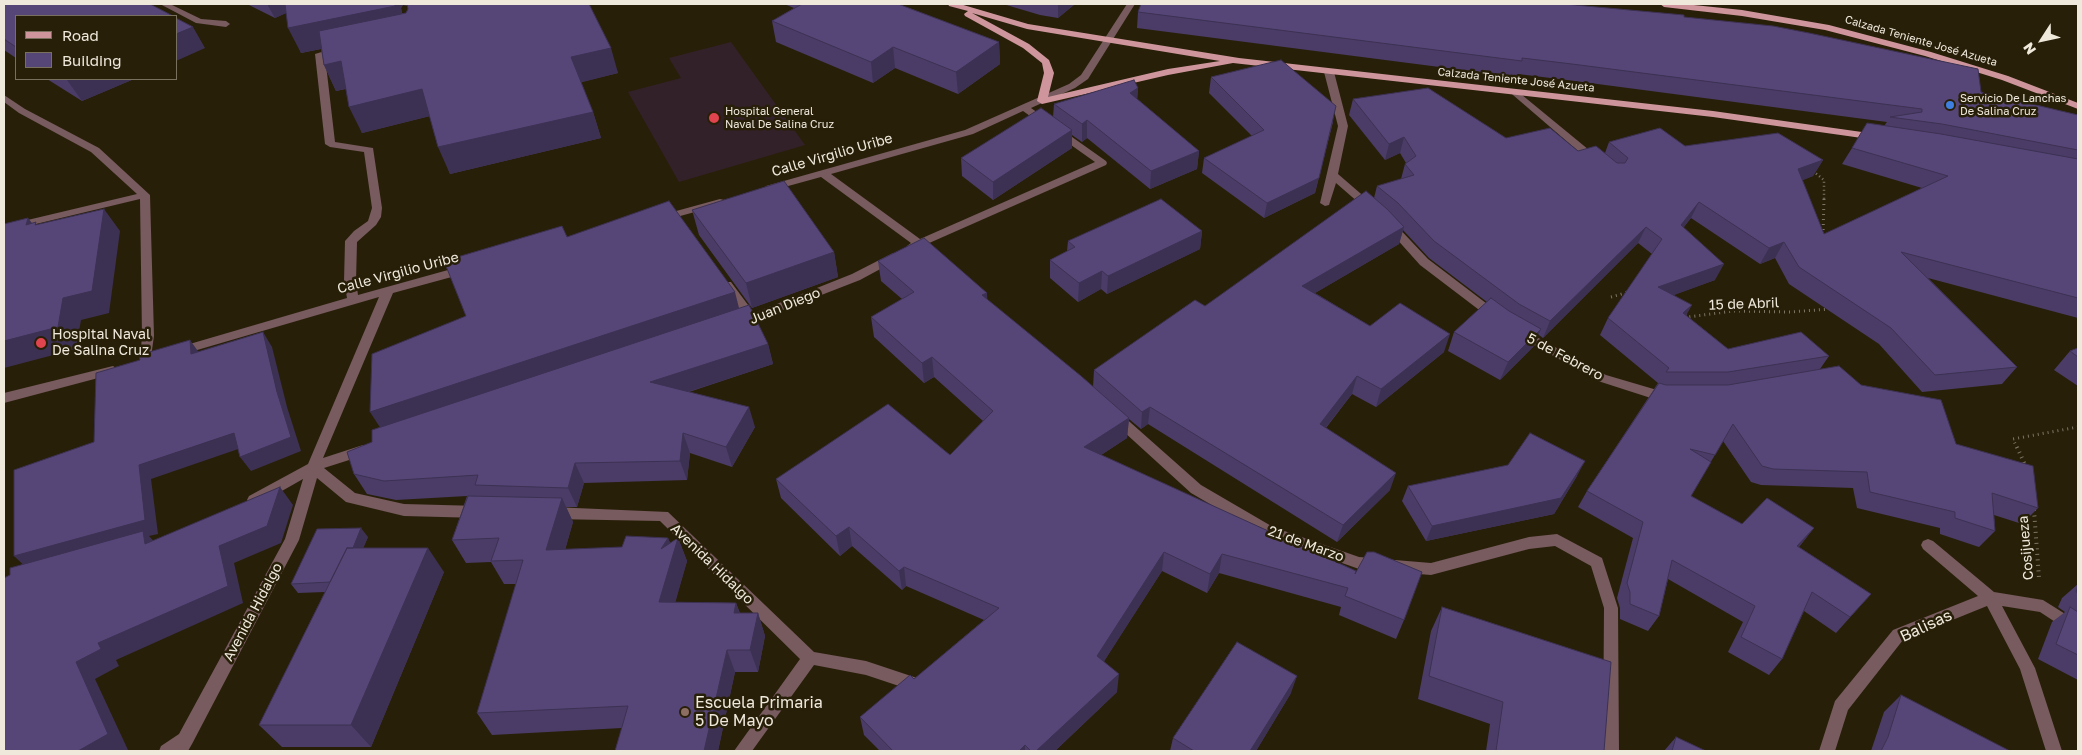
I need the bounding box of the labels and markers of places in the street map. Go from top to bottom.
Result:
place label: Servicio De Lanchas De Salina Cruz [1960,92,2066,118]
marker: Servicio De Lanchas De Salina Cruz [1944,99,1956,111]
place label: Hospital General Naval De Salina Cruz [725,105,834,131]
marker: Hospital General Naval De Salina Cruz [707,111,721,125]
place label: Hospital Naval De Salina Cruz [52,327,150,360]
marker: Hospital Naval De Salina Cruz [34,336,48,350]
place label: Escuela Primaria 5 De Mayo [695,693,823,731]
marker: Escuela Primaria 5 De Mayo [679,706,691,718]

